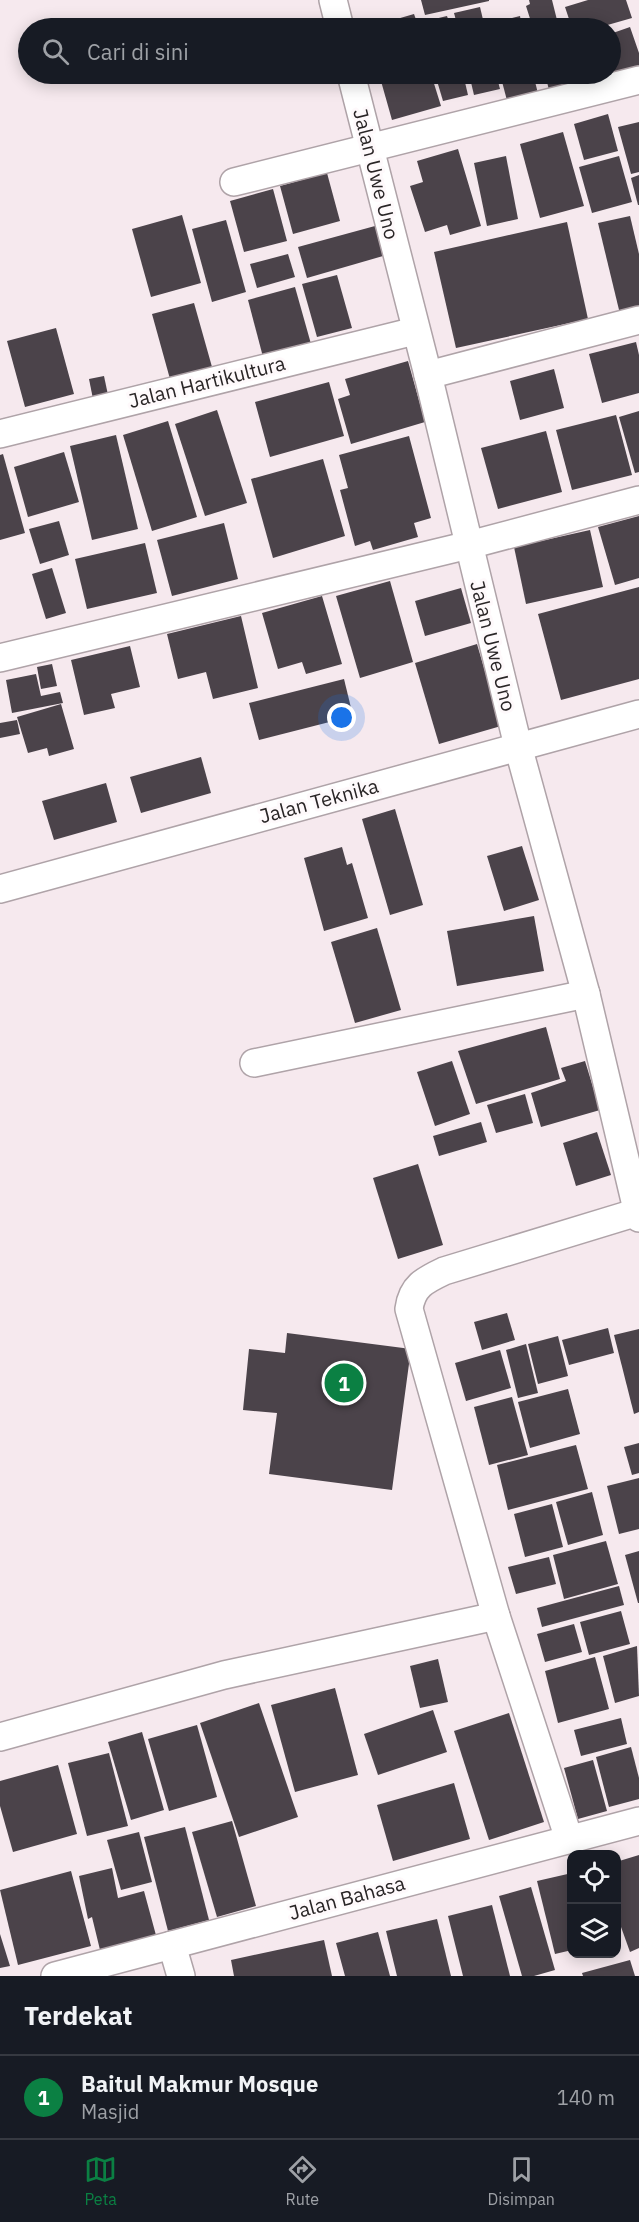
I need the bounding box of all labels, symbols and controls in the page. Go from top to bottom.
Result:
search box [18,18,621,84]
icon: search [39,35,72,68]
text: Cari di sini [87,37,189,66]
street label: Jalan Uwe Uno [347,106,406,242]
street label: Jalan Hartikultura [126,349,288,414]
street label: Jalan Uwe Uno [464,578,523,714]
your location [327,703,356,732]
street label: Jalan Teknika [256,772,382,829]
pin: 1 [324,1360,364,1406]
map controls [567,1850,621,1958]
button: locate [567,1850,621,1904]
street label: Jalan Bahasa [286,1869,408,1926]
button: layers [567,1904,621,1958]
text: Terdekat [24,1998,133,2032]
text: Baitul Makmur Mosque [81,2069,318,2098]
text: 1 [38,2084,50,2111]
text: 140 m [557,2084,615,2111]
text: Masjid [81,2098,139,2125]
tab: Peta [84,2153,117,2209]
tab: Rute [285,2153,319,2209]
tab: Disimpan [487,2153,555,2209]

